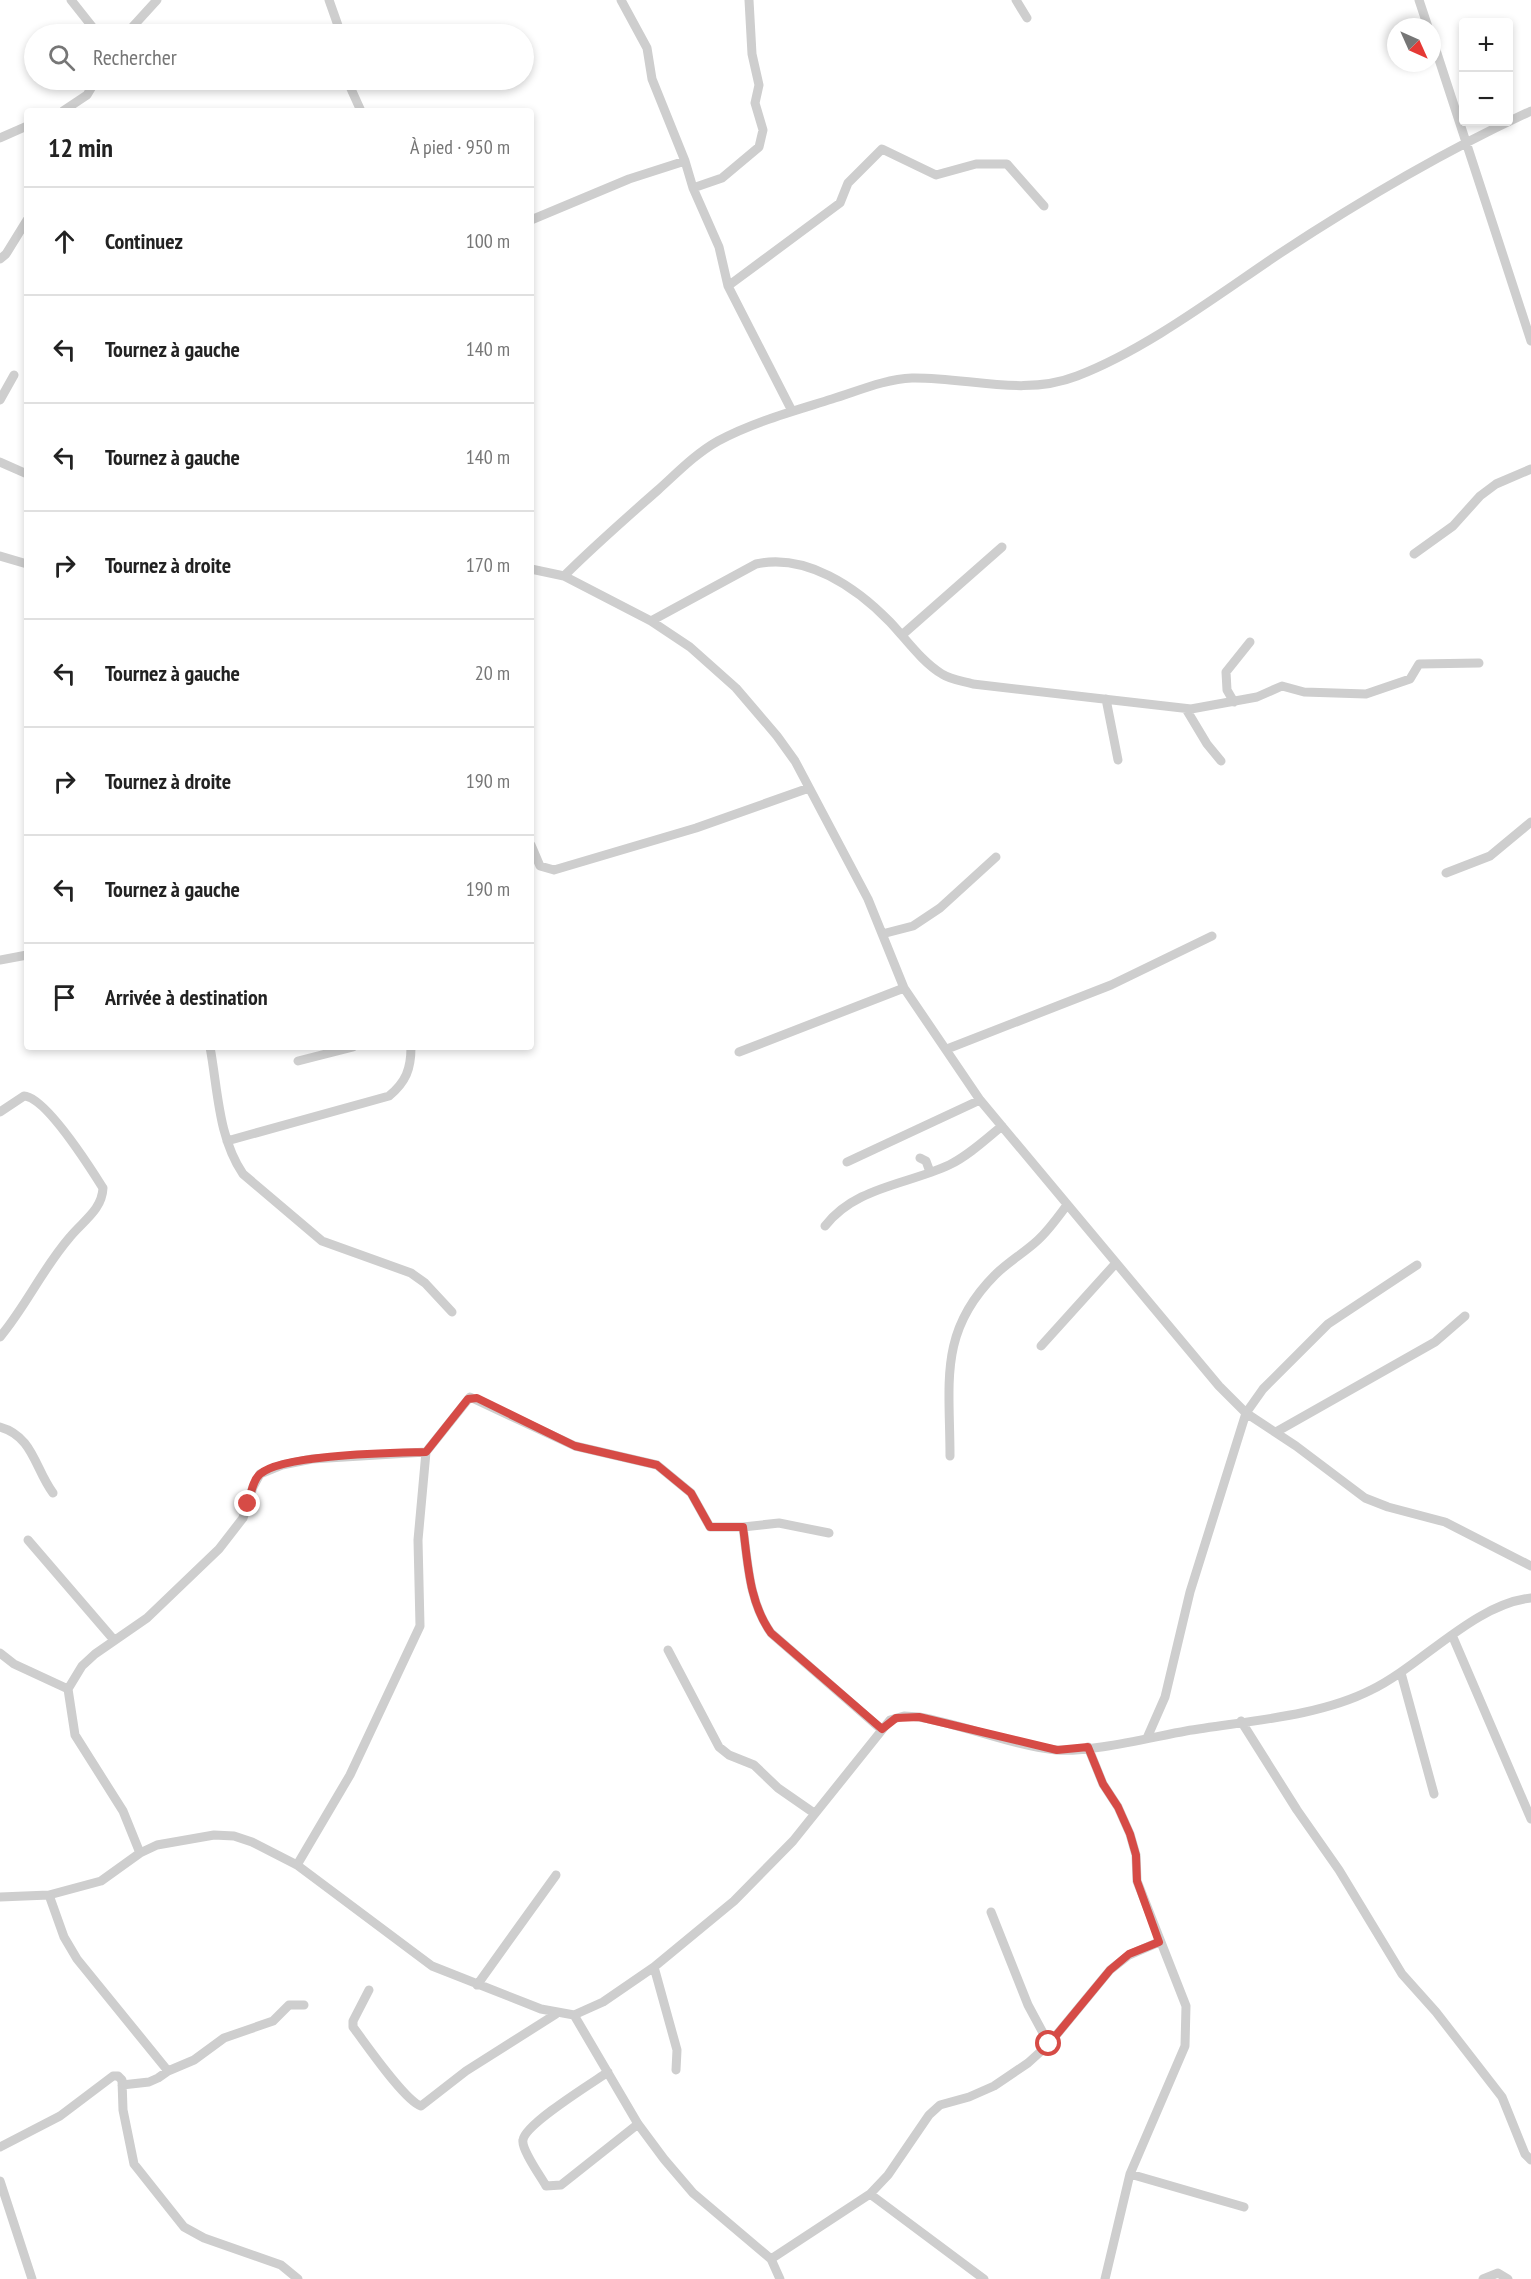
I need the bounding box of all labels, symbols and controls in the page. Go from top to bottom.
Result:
north arrow [1387,18,1441,72]
map controls [1459,18,1513,126]
button: + [1459,18,1513,72]
search box [24,24,534,90]
icon: search [45,41,78,74]
text: Rechercher [93,43,177,71]
button: − [1459,72,1513,126]
text: 12 min [48,131,113,164]
text: À pied · 950 m [410,134,510,160]
icon: ahead [48,225,81,258]
text: Continuez [105,227,183,255]
text: 100 m [466,228,510,254]
icon: left [48,333,81,366]
text: Tournez à gauche [105,335,240,363]
text: 140 m [466,336,510,362]
icon: left [48,441,81,474]
text: Tournez à gauche [105,443,240,471]
text: 140 m [466,444,510,470]
icon: right [48,549,81,582]
text: Tournez à droite [105,551,231,579]
text: 170 m [466,552,510,578]
icon: left [48,657,81,690]
text: Tournez à gauche [105,659,240,687]
text: 20 m [475,660,510,686]
icon: right [48,765,81,798]
text: Tournez à droite [105,767,231,795]
text: 190 m [466,768,510,794]
icon: left [48,873,81,906]
text: Tournez à gauche [105,875,240,903]
text: 190 m [466,876,510,902]
icon: arrive [48,981,81,1014]
text: Arrivée à destination [105,983,268,1011]
route end [234,1490,260,1516]
route start [1035,2030,1061,2056]

